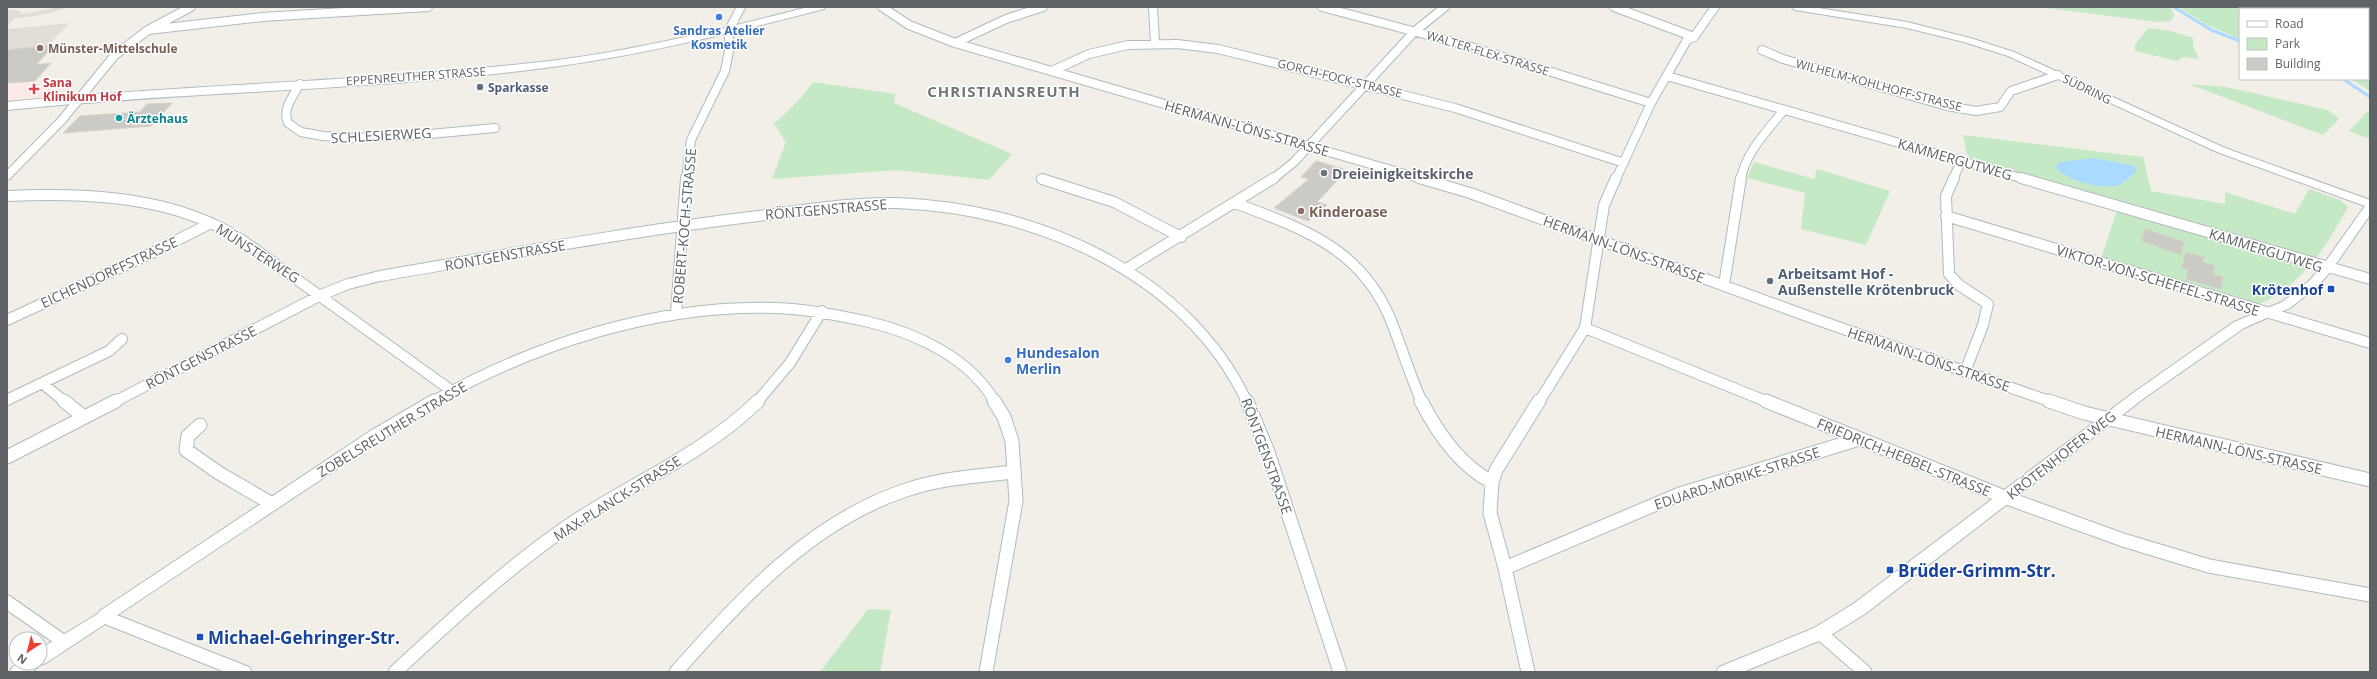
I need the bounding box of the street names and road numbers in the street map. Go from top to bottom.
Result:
street label: WALTER-FLEX-STRASSE [1425,26,1551,80]
street label: GORCH-FOCK-STRASSE [1276,54,1404,102]
street label: WILHELM-KOHLHOFF-STRASSE [1794,55,1964,115]
street label: EPPENREUTHER STRASSE [345,63,487,89]
street label: SÜDRING [2060,70,2114,108]
street label: HERMANN-LÖNS-STRASSE [1162,95,1332,161]
street label: SCHLESIERWEG [330,123,432,147]
street label: KAMMERGUTWEG [1896,134,2014,184]
street label: ROBERT-KOCH-STRASSE [668,147,700,305]
street label: RÖNTGENSTRASSE [764,194,888,224]
street label: HERMANN-LÖNS-STRASSE [1541,211,1707,287]
street label: MÜNSTERWEG [213,219,303,287]
street label: KAMMERGUTWEG [2207,224,2325,276]
street label: EICHENDORFFSTRASSE [37,232,181,312]
street label: RÖNTGENSTRASSE [443,235,567,275]
street label: VIKTOR-VON-SCHEFFEL-STRASSE [2054,240,2262,320]
street label: RÖNTGENSTRASSE [142,321,260,393]
street label: HERMANN-LÖNS-STRASSE [1845,322,2013,396]
street label: ZOBELSREUTHER STRASSE [314,377,470,481]
street label: RÖNTGENSTRASSE [1237,395,1297,517]
street label: KRÖTENHOFER WEG [2003,406,2119,504]
street label: FRIEDRICH-HEBBEL-STRASSE [1814,413,1994,501]
street label: HERMANN-LÖNS-STRASSE [2154,422,2324,478]
street label: EDUARD-MÖRIKE-STRASSE [1652,442,1822,514]
street label: MAX-PLANCK-STRASSE [550,451,684,545]

